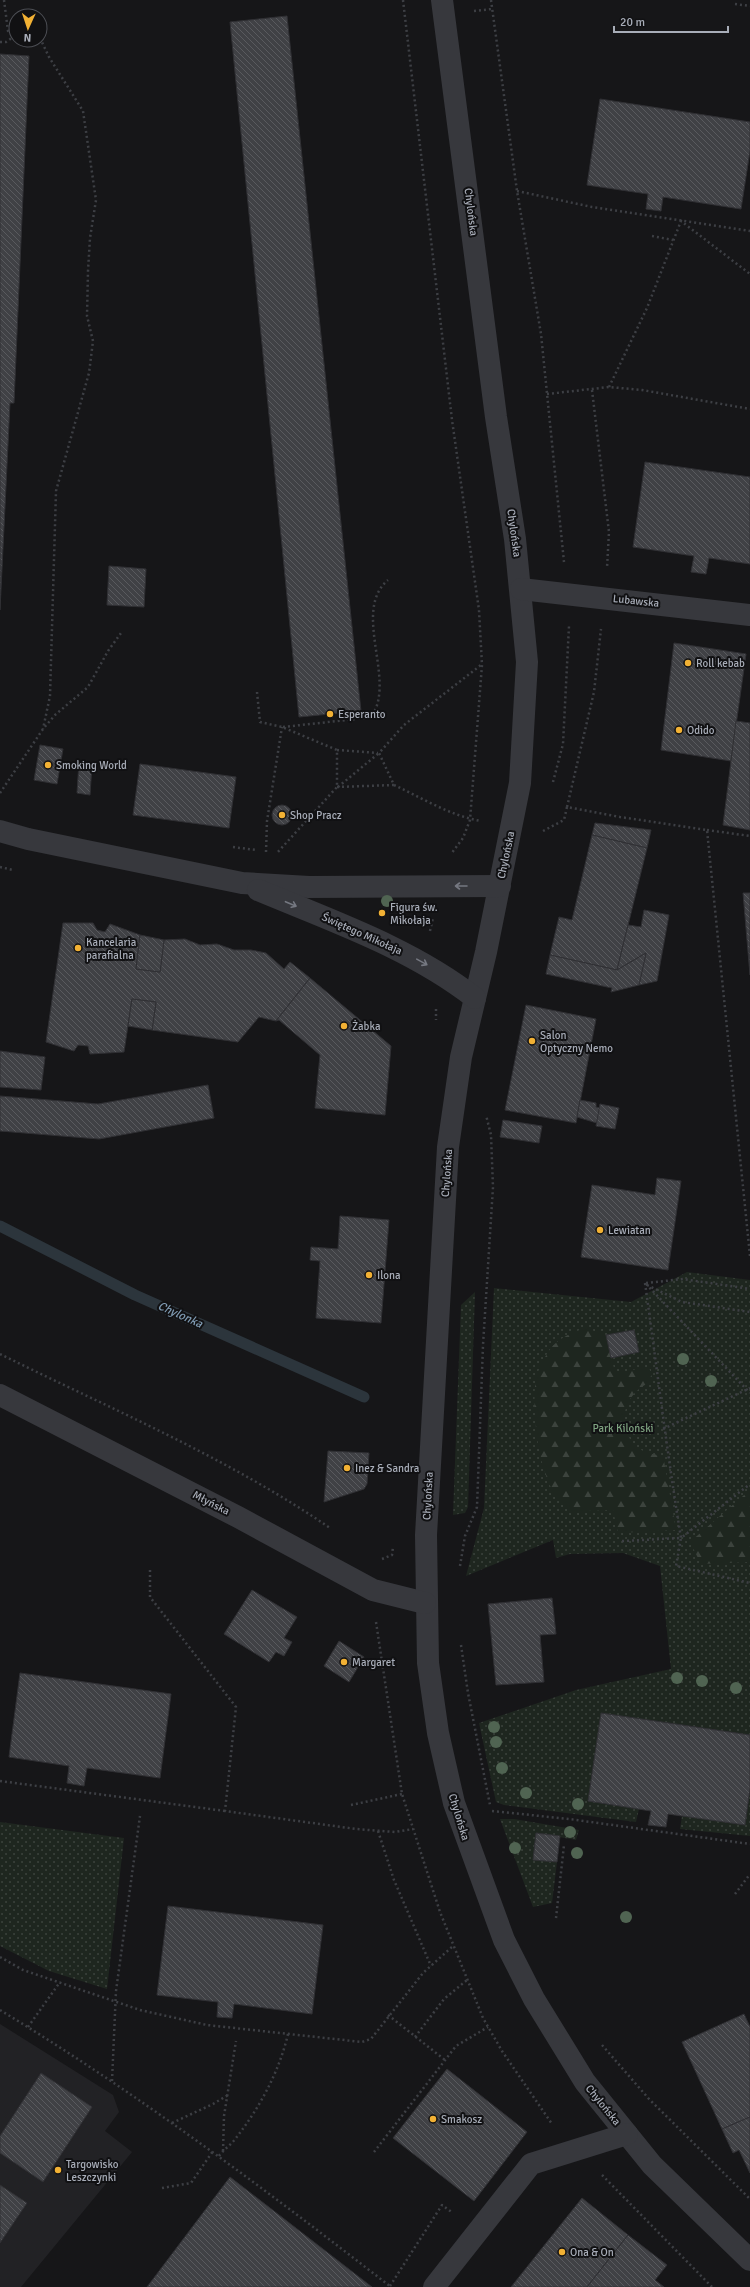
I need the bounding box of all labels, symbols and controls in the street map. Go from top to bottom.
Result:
north arrow [8,8,48,48]
scale bar [614,8,728,34]
text: 20 m [620,15,645,30]
text: N [23,31,32,44]
street label: Chylońska [462,187,480,237]
street label: Chylońska [504,508,524,558]
street label: Lubawska [612,592,660,610]
place label: Roll kebab [696,657,745,670]
marker: Roll kebab [683,658,693,668]
place label: Esperanto [338,708,386,721]
marker: Esperanto [325,709,335,719]
place label: Odido [687,724,715,737]
marker: Odido [674,725,684,735]
place label: Smoking World [56,759,127,772]
marker: Smoking World [43,760,53,770]
place label: Shop Pracz [290,809,342,822]
marker: Shop Pracz [277,810,287,820]
street label: Chylońska [495,830,517,880]
one-way arrow [455,882,468,890]
one-way arrow [284,900,296,908]
place label: Figura św. Mikołaja [390,901,438,927]
marker: Figura św. Mikołaja [377,908,387,918]
street label: Świętego Mikołaja [320,910,405,958]
place label: Kancelaria parafialna [86,936,137,962]
marker: Kancelaria parafialna [73,943,83,953]
one-way arrow [416,958,428,966]
place label: Żabka [352,1019,381,1033]
marker: Żabka [339,1021,349,1031]
place label: Salon Optyczny Nemo [540,1029,613,1055]
marker: Salon Optyczny Nemo [527,1036,537,1046]
street label: Chylońska [439,1148,455,1198]
place label: Lewiatan [608,1224,651,1237]
marker: Lewiatan [595,1225,605,1235]
place label: Ilona [377,1269,401,1282]
marker: Ilona [364,1270,374,1280]
water label: Chylonka [155,1298,206,1332]
park label: Park Kiloński [592,1422,654,1435]
place label: Inez & Sandra [355,1462,420,1475]
marker: Inez & Sandra [342,1463,352,1473]
street label: Chylońska [420,1471,436,1520]
street label: Młyńska [190,1488,232,1518]
place label: Margaret [352,1656,395,1669]
marker: Margaret [339,1657,349,1667]
street label: Chylońska [446,1792,472,1842]
street label: Chylońska [583,2082,624,2128]
place label: Smakosz [441,2113,482,2126]
marker: Smakosz [428,2114,438,2124]
place label: Targowisko Leszczynki [66,2158,119,2184]
marker: Targowisko Leszczynki [53,2165,63,2175]
place label: Ona & On [570,2246,614,2259]
marker: Ona & On [557,2247,567,2257]

